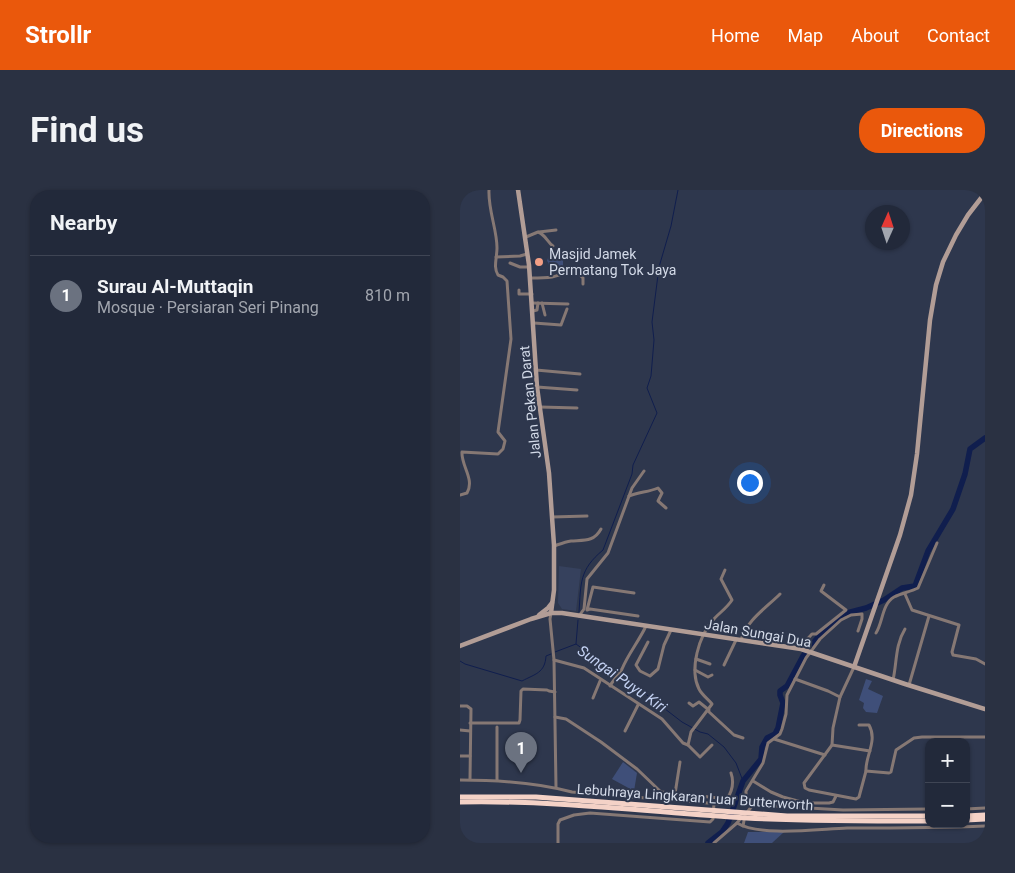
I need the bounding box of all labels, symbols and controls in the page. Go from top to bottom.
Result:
text: Strollr [25,21,91,49]
text: Home [711,25,760,46]
text: Map [788,25,823,46]
text: About [851,25,899,46]
text: Contact [927,25,990,46]
button: Directions [859,108,985,153]
text: Find us [30,110,144,151]
north arrow [865,205,910,250]
text: Nearby [50,211,117,235]
place label: Masjid Jamek Permatang Tok Jaya [549,246,676,278]
marker: Masjid Jamek Permatang Tok Jaya [533,256,545,268]
text: Surau Al-Muttaqin [97,275,254,298]
text: 1 [61,286,71,305]
text: 810 m [365,286,410,305]
text: Mosque · Persiaran Seri Pinang [97,298,319,317]
street label: Jalan Pekan Darat [516,345,544,459]
your location [737,470,763,496]
street label: Jalan Sungai Dua [703,616,813,650]
water label: Sungai Puyu Kiri [574,642,671,717]
pin: 1 [505,732,537,773]
map controls [925,738,970,828]
button: + [925,738,970,783]
street label: Lebuhraya Lingkaran Luar Butterworth [576,781,814,813]
button: − [925,783,970,828]

